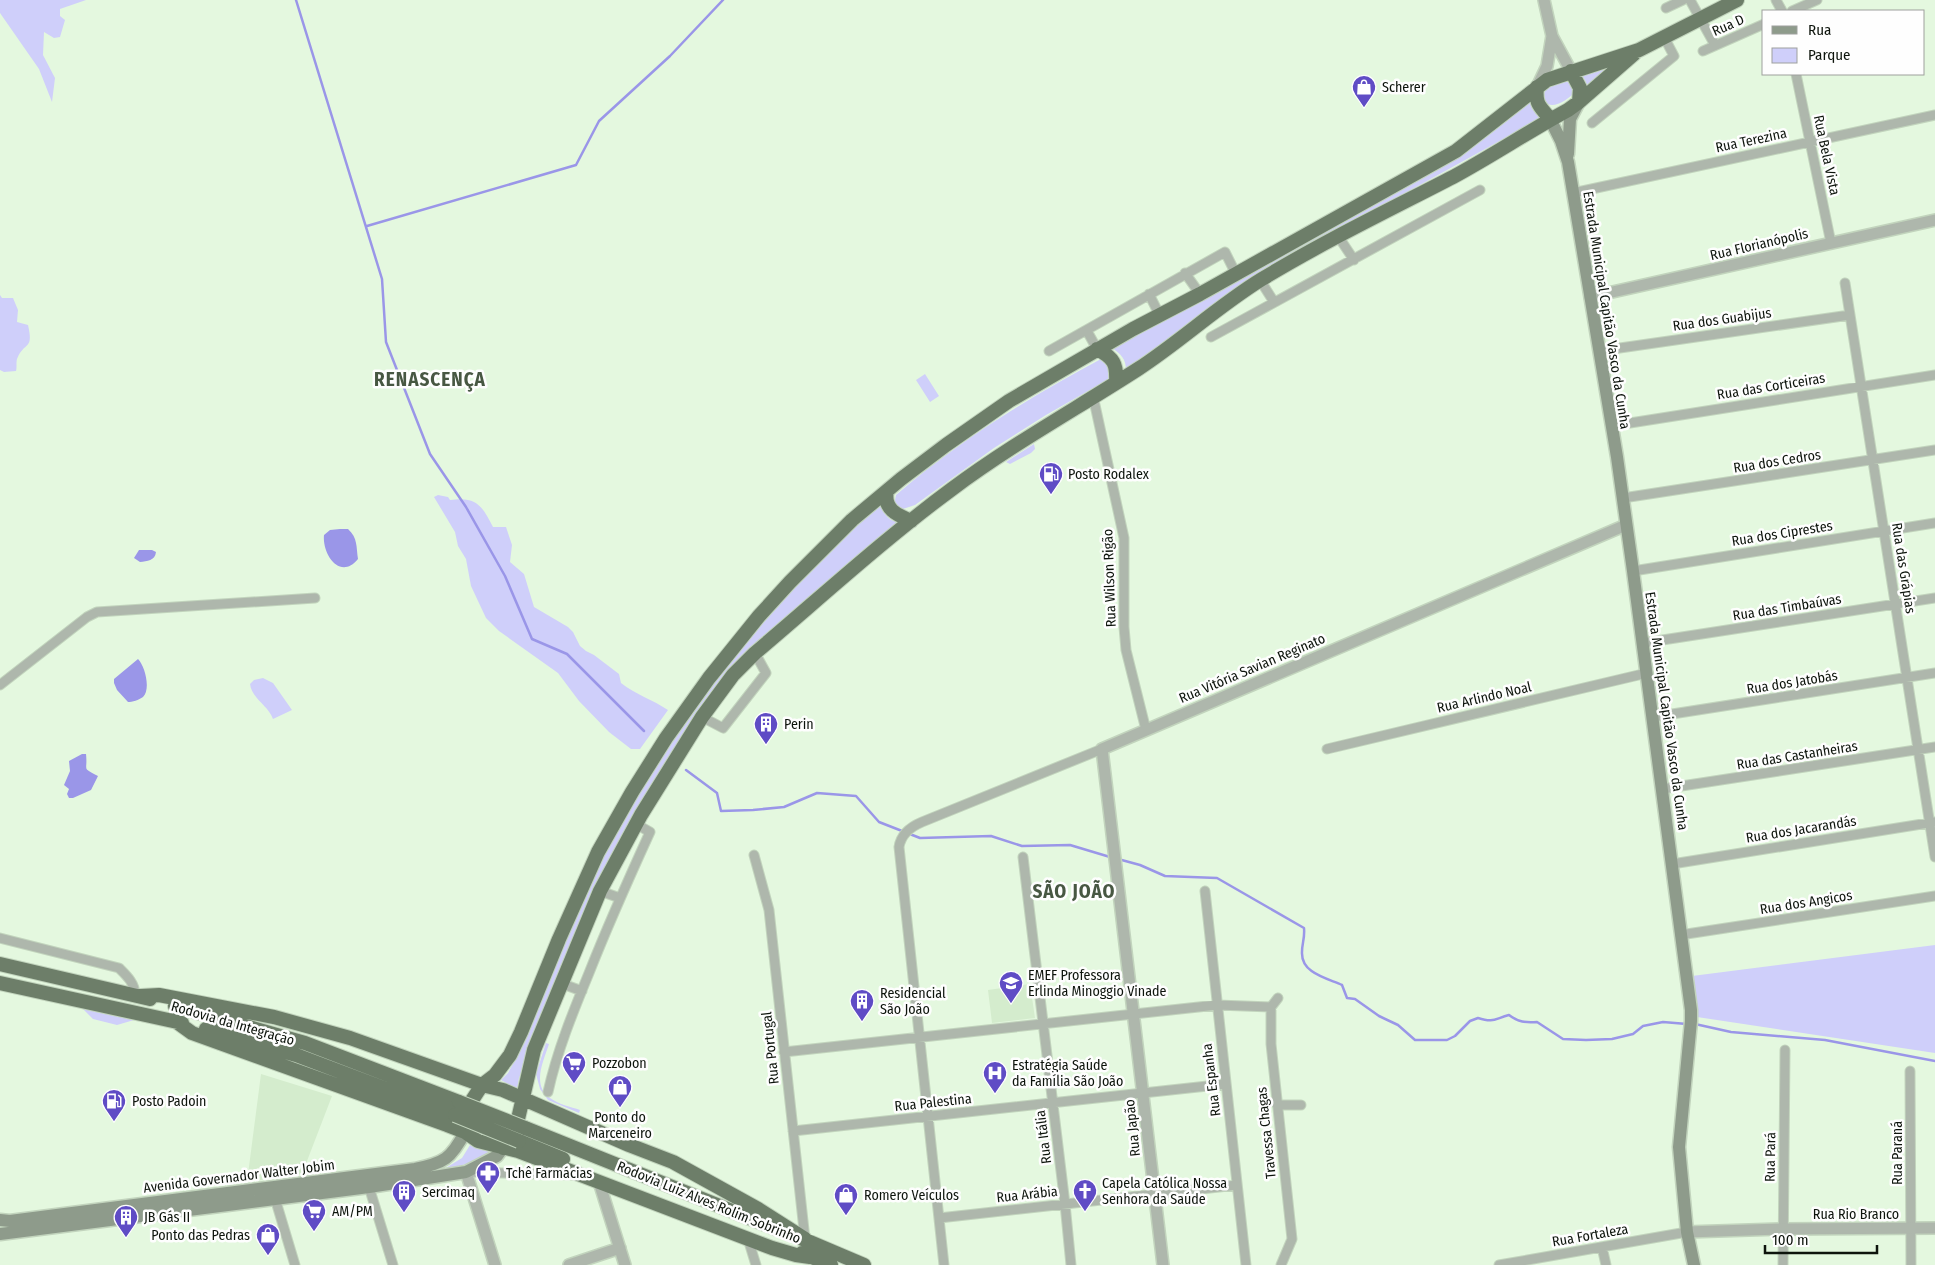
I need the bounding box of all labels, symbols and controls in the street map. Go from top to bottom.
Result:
legend [1762,10,1925,75]
street label: Rua D [1710,11,1747,40]
text: Rua [1808,21,1831,39]
text: Parque [1808,46,1851,64]
shop icon: Scherer [1351,74,1377,108]
place label: Scherer [1382,79,1426,96]
street label: Rua Bela Vista [1810,114,1843,197]
street label: Rua Terezina [1714,125,1788,156]
street label: Estrada Municipal Capitão Vasco da Cunha [1579,190,1634,430]
street label: Rua Florianópolis [1708,225,1810,264]
street label: Rua dos Guabijus [1672,304,1772,335]
district label: RENASCENÇA [374,368,486,392]
street label: Rua das Corticeiras [1716,370,1826,403]
street label: Rua dos Cedros [1732,446,1822,477]
fuel station icon: Posto Rodalex [1038,461,1064,495]
place label: Posto Rodalex [1068,466,1150,483]
street label: Rua dos Ciprestes [1730,517,1834,550]
street label: Rua das Grápias [1888,521,1919,615]
street label: Rua Wilson Rigão [1099,528,1120,628]
street label: Estrada Municipal Capitão Vasco da Cunha [1641,591,1692,832]
street label: Rua das Timbaúvas [1732,591,1843,624]
street label: Rua Vitória Savian Reginato [1176,630,1328,707]
street label: Rua dos Jatobás [1745,667,1839,698]
street label: Rua Arlindo Noal [1435,678,1533,717]
building icon: Perin [753,711,779,745]
place label: Perin [784,716,814,733]
street label: Rua das Castanheiras [1735,738,1859,773]
street label: Rua dos Jacarandás [1745,812,1858,847]
district label: SÃO JOÃO [1032,879,1116,903]
street label: Rua dos Angicos [1759,887,1853,918]
place label: EMEF Professora Erlinda Minoggio Vinade [1028,967,1167,1000]
school or university icon: EMEF Professora Erlinda Minoggio Vinade [998,970,1024,1004]
place label: Residencial São João [880,985,946,1018]
building icon: Residencial São João [849,988,875,1022]
street label: Rodovia da Integração [169,998,296,1049]
street label: Rua Portugal [758,1011,783,1085]
street label: Rua Espanha [1199,1042,1224,1117]
supermarket icon: Pozzobon [561,1050,587,1084]
place label: Pozzobon [592,1055,647,1072]
place label: Estratégia Saúde da Família São João [1012,1057,1123,1090]
hospital icon: Estratégia Saúde da Família São João [982,1060,1008,1094]
shop icon: Ponto do Marceneiro [607,1074,633,1108]
street label: Travessa Chagas [1253,1086,1280,1180]
fuel station icon: Posto Padoin [101,1088,127,1122]
street label: Rua Palestina [894,1090,973,1115]
place label: Posto Padoin [132,1093,207,1110]
street label: Rua Japão [1121,1099,1144,1157]
place label: Ponto do Marceneiro [588,1109,652,1142]
street label: Rua Itália [1032,1109,1055,1165]
street label: Rua Paraná [1889,1121,1906,1185]
street label: Rua Pará [1762,1132,1779,1182]
street label: Avenida Governador Walter Jobim [143,1156,336,1197]
street label: Rodovia Luiz Alves Rolim Sobrinho [614,1158,803,1247]
pharmacy icon: Tchê Farmácias [475,1160,501,1194]
place label: Tchê Farmácias [506,1165,592,1182]
place label: Capela Católica Nossa Senhora da Saúde [1102,1175,1227,1208]
church icon: Capela Católica Nossa Senhora da Saúde [1072,1178,1098,1212]
building icon: Sercimaq [391,1179,417,1213]
shop icon: Romero Veículos [833,1182,859,1216]
street label: Rua Arábia [996,1183,1059,1206]
place label: Sercimaq [422,1184,475,1201]
place label: Romero Veículos [864,1187,959,1204]
supermarket icon: AM/PM [301,1198,327,1232]
place label: AM/PM [332,1203,373,1220]
building icon: JB Gás II [113,1204,139,1238]
street label: Rua Rio Branco [1813,1206,1899,1223]
place label: JB Gás II [144,1209,190,1226]
street label: Rua Fortaleza [1551,1220,1630,1251]
shop icon: Ponto das Pedras [255,1222,281,1256]
scale bar [1765,1222,1878,1254]
place label: Ponto das Pedras [151,1227,250,1244]
text: 100 m [1772,1231,1809,1249]

